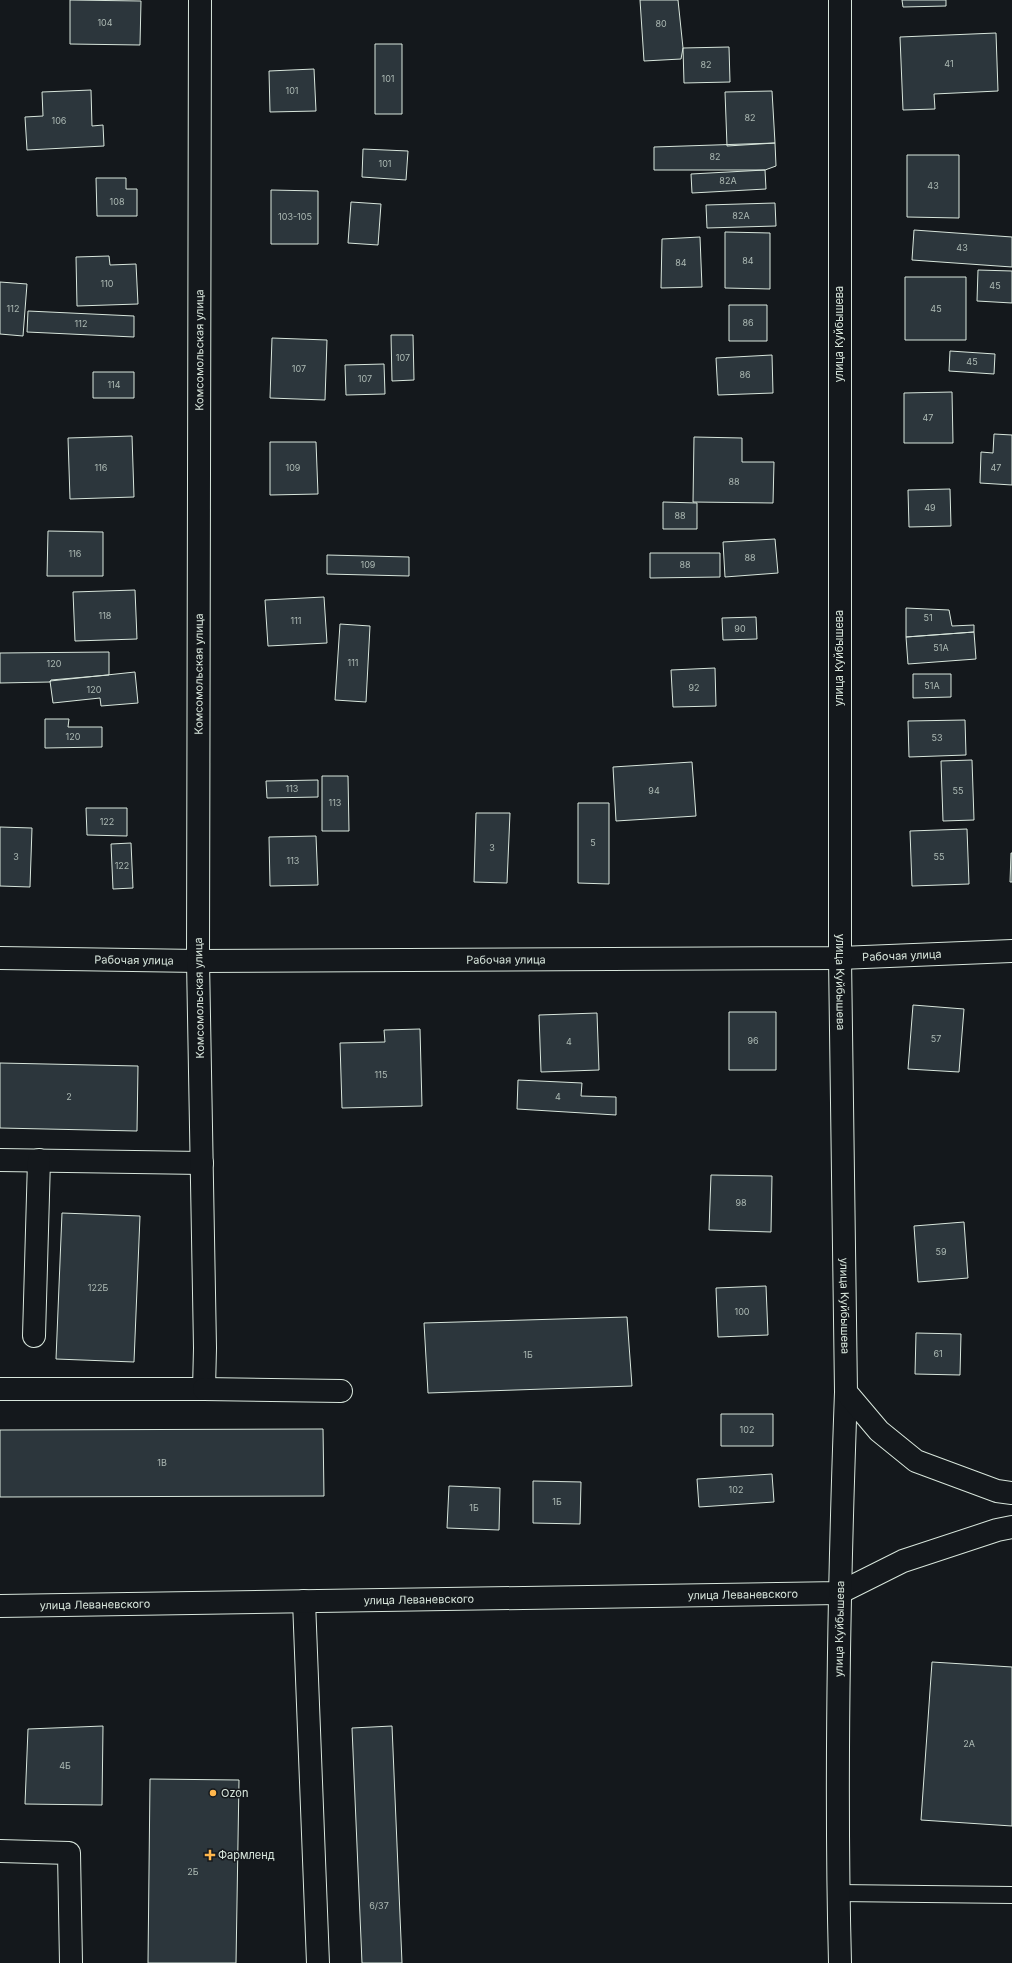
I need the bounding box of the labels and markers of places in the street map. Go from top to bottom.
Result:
place label: Ozon [221,1786,248,1800]
marker: Ozon [208,1788,218,1798]
place label: Фармленд [218,1848,275,1862]
marker: Фармленд [205,1850,215,1860]

